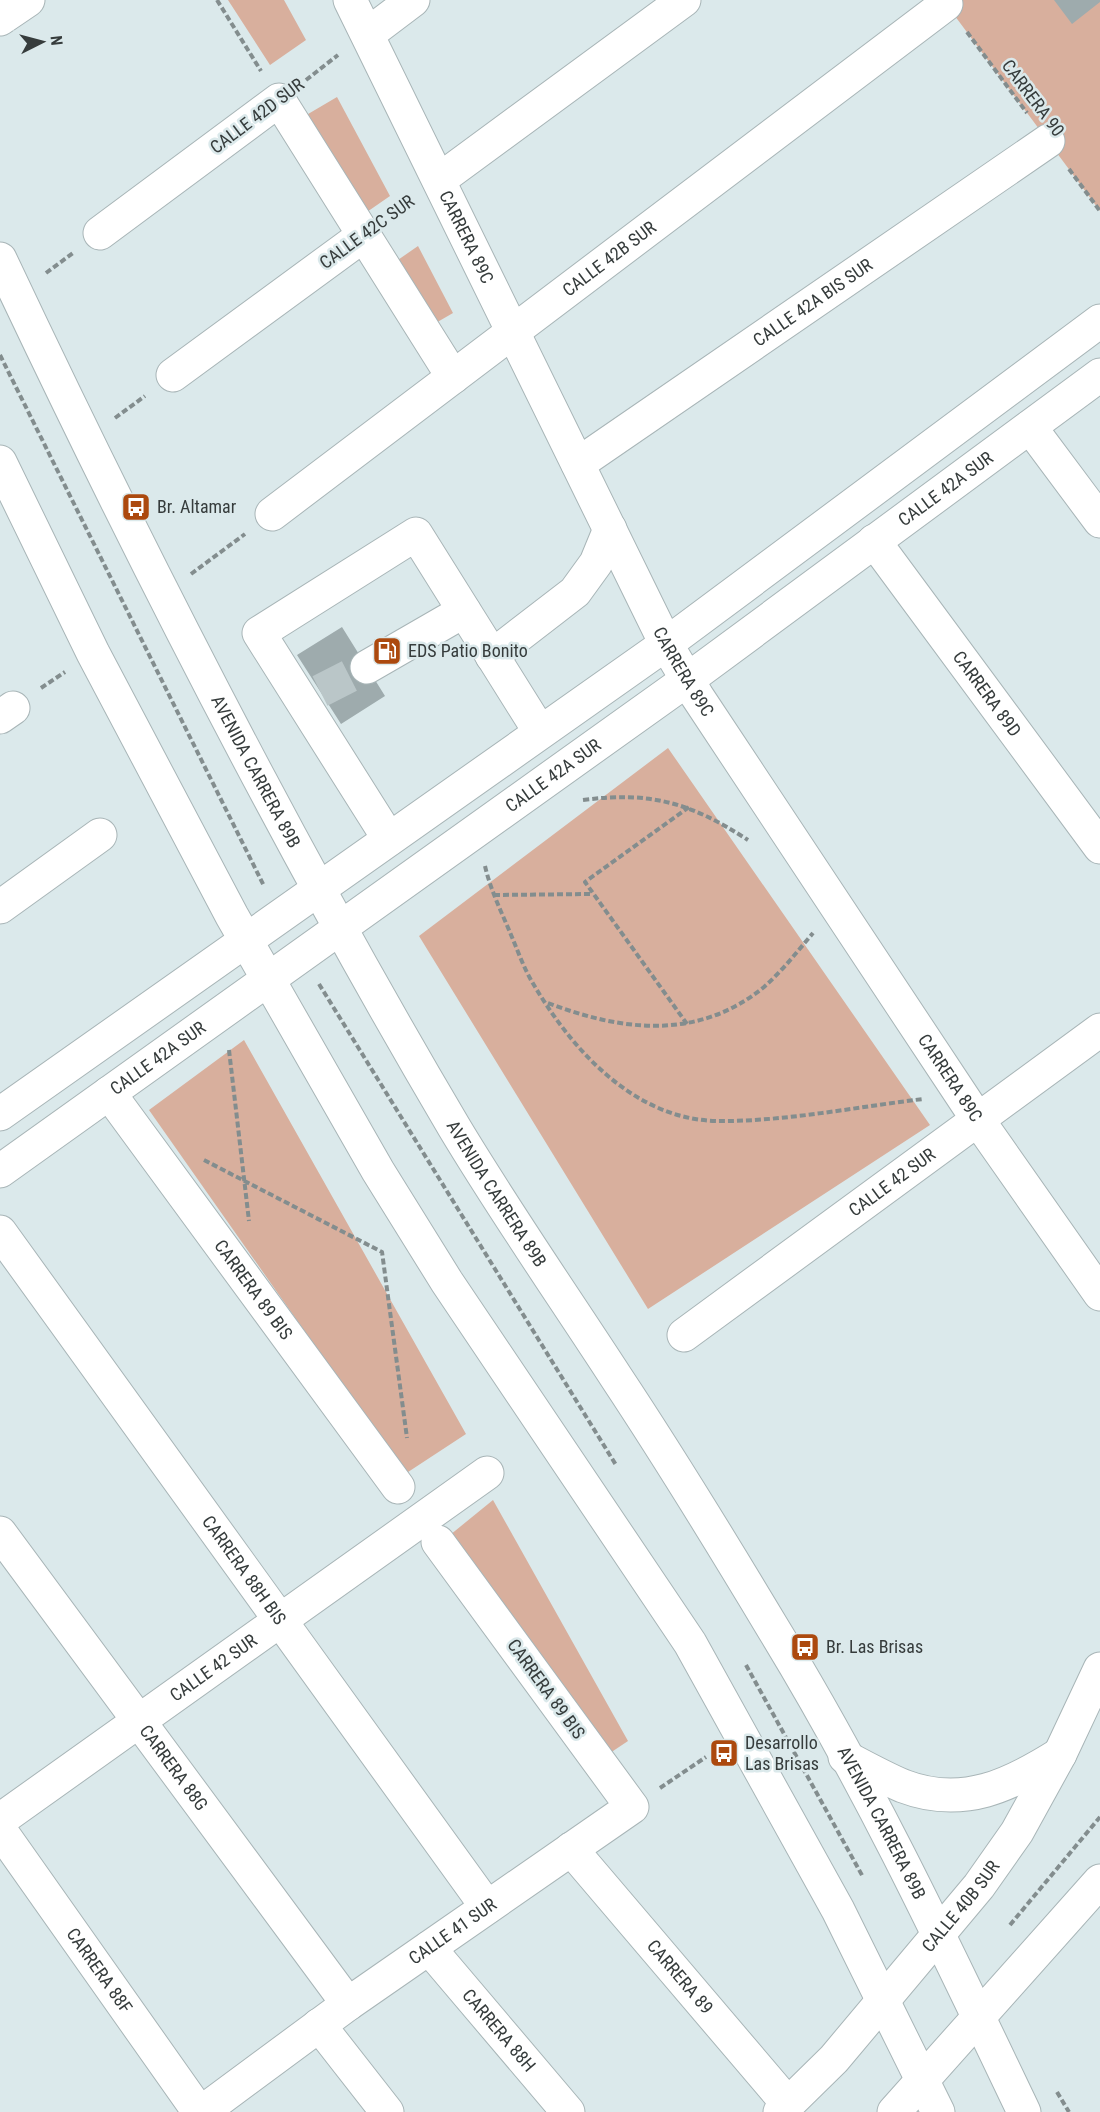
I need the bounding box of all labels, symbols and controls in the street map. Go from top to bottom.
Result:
north arrow [12,12,72,72]
text: N [46,35,66,46]
street label: CARRERA 90 [998,55,1069,140]
street label: CALLE 42D SUR [206,73,308,158]
street label: CARRERA 89C [435,187,498,287]
street label: CALLE 42C SUR [315,190,418,273]
street label: CALLE 42B SUR [558,216,660,300]
street label: CALLE 42A BIS SUR [749,254,877,350]
street label: CALLE 42A SUR [894,447,997,530]
bus stop icon: Br. Altamar [120,491,152,523]
place label: Br. Altamar [157,496,237,517]
street label: CARRERA 89C [649,623,719,720]
fuel station icon: EDS Patio Bonito [371,635,403,667]
place label: EDS Patio Bonito [408,640,528,661]
street label: CARRERA 89D [949,647,1026,740]
street label: AVENIDA CARRERA 89B [207,692,305,851]
street label: CALLE 42A SUR [501,734,605,816]
street label: CALLE 42A SUR [106,1016,210,1099]
street label: CARRERA 89C [914,1030,987,1125]
street label: AVENIDA CARRERA 89B [443,1117,551,1271]
street label: CALLE 42 SUR [845,1143,939,1221]
street label: CARRERA 89 BIS [210,1236,297,1343]
street label: CARRERA 88H BIS [198,1511,291,1629]
street label: CALLE 42 SUR [166,1629,261,1706]
bus stop icon: Br. Las Brisas [789,1631,821,1663]
street label: CARRERA 89 BIS [503,1635,590,1743]
place label: Br. Las Brisas [826,1636,923,1657]
street label: CARRERA 88G [135,1721,212,1814]
place label: Desarrollo Las Brisas [745,1732,819,1774]
bus stop icon: Desarrollo Las Brisas [708,1737,740,1769]
street label: AVENIDA CARRERA 89B [833,1743,930,1903]
street label: CALLE 40B SUR [917,1856,1004,1956]
street label: CALLE 41 SUR [405,1893,501,1969]
street label: CARRERA 88F [62,1924,137,2017]
street label: CARRERA 89 [643,1935,718,2018]
street label: CARRERA 88H [458,1984,540,2076]

